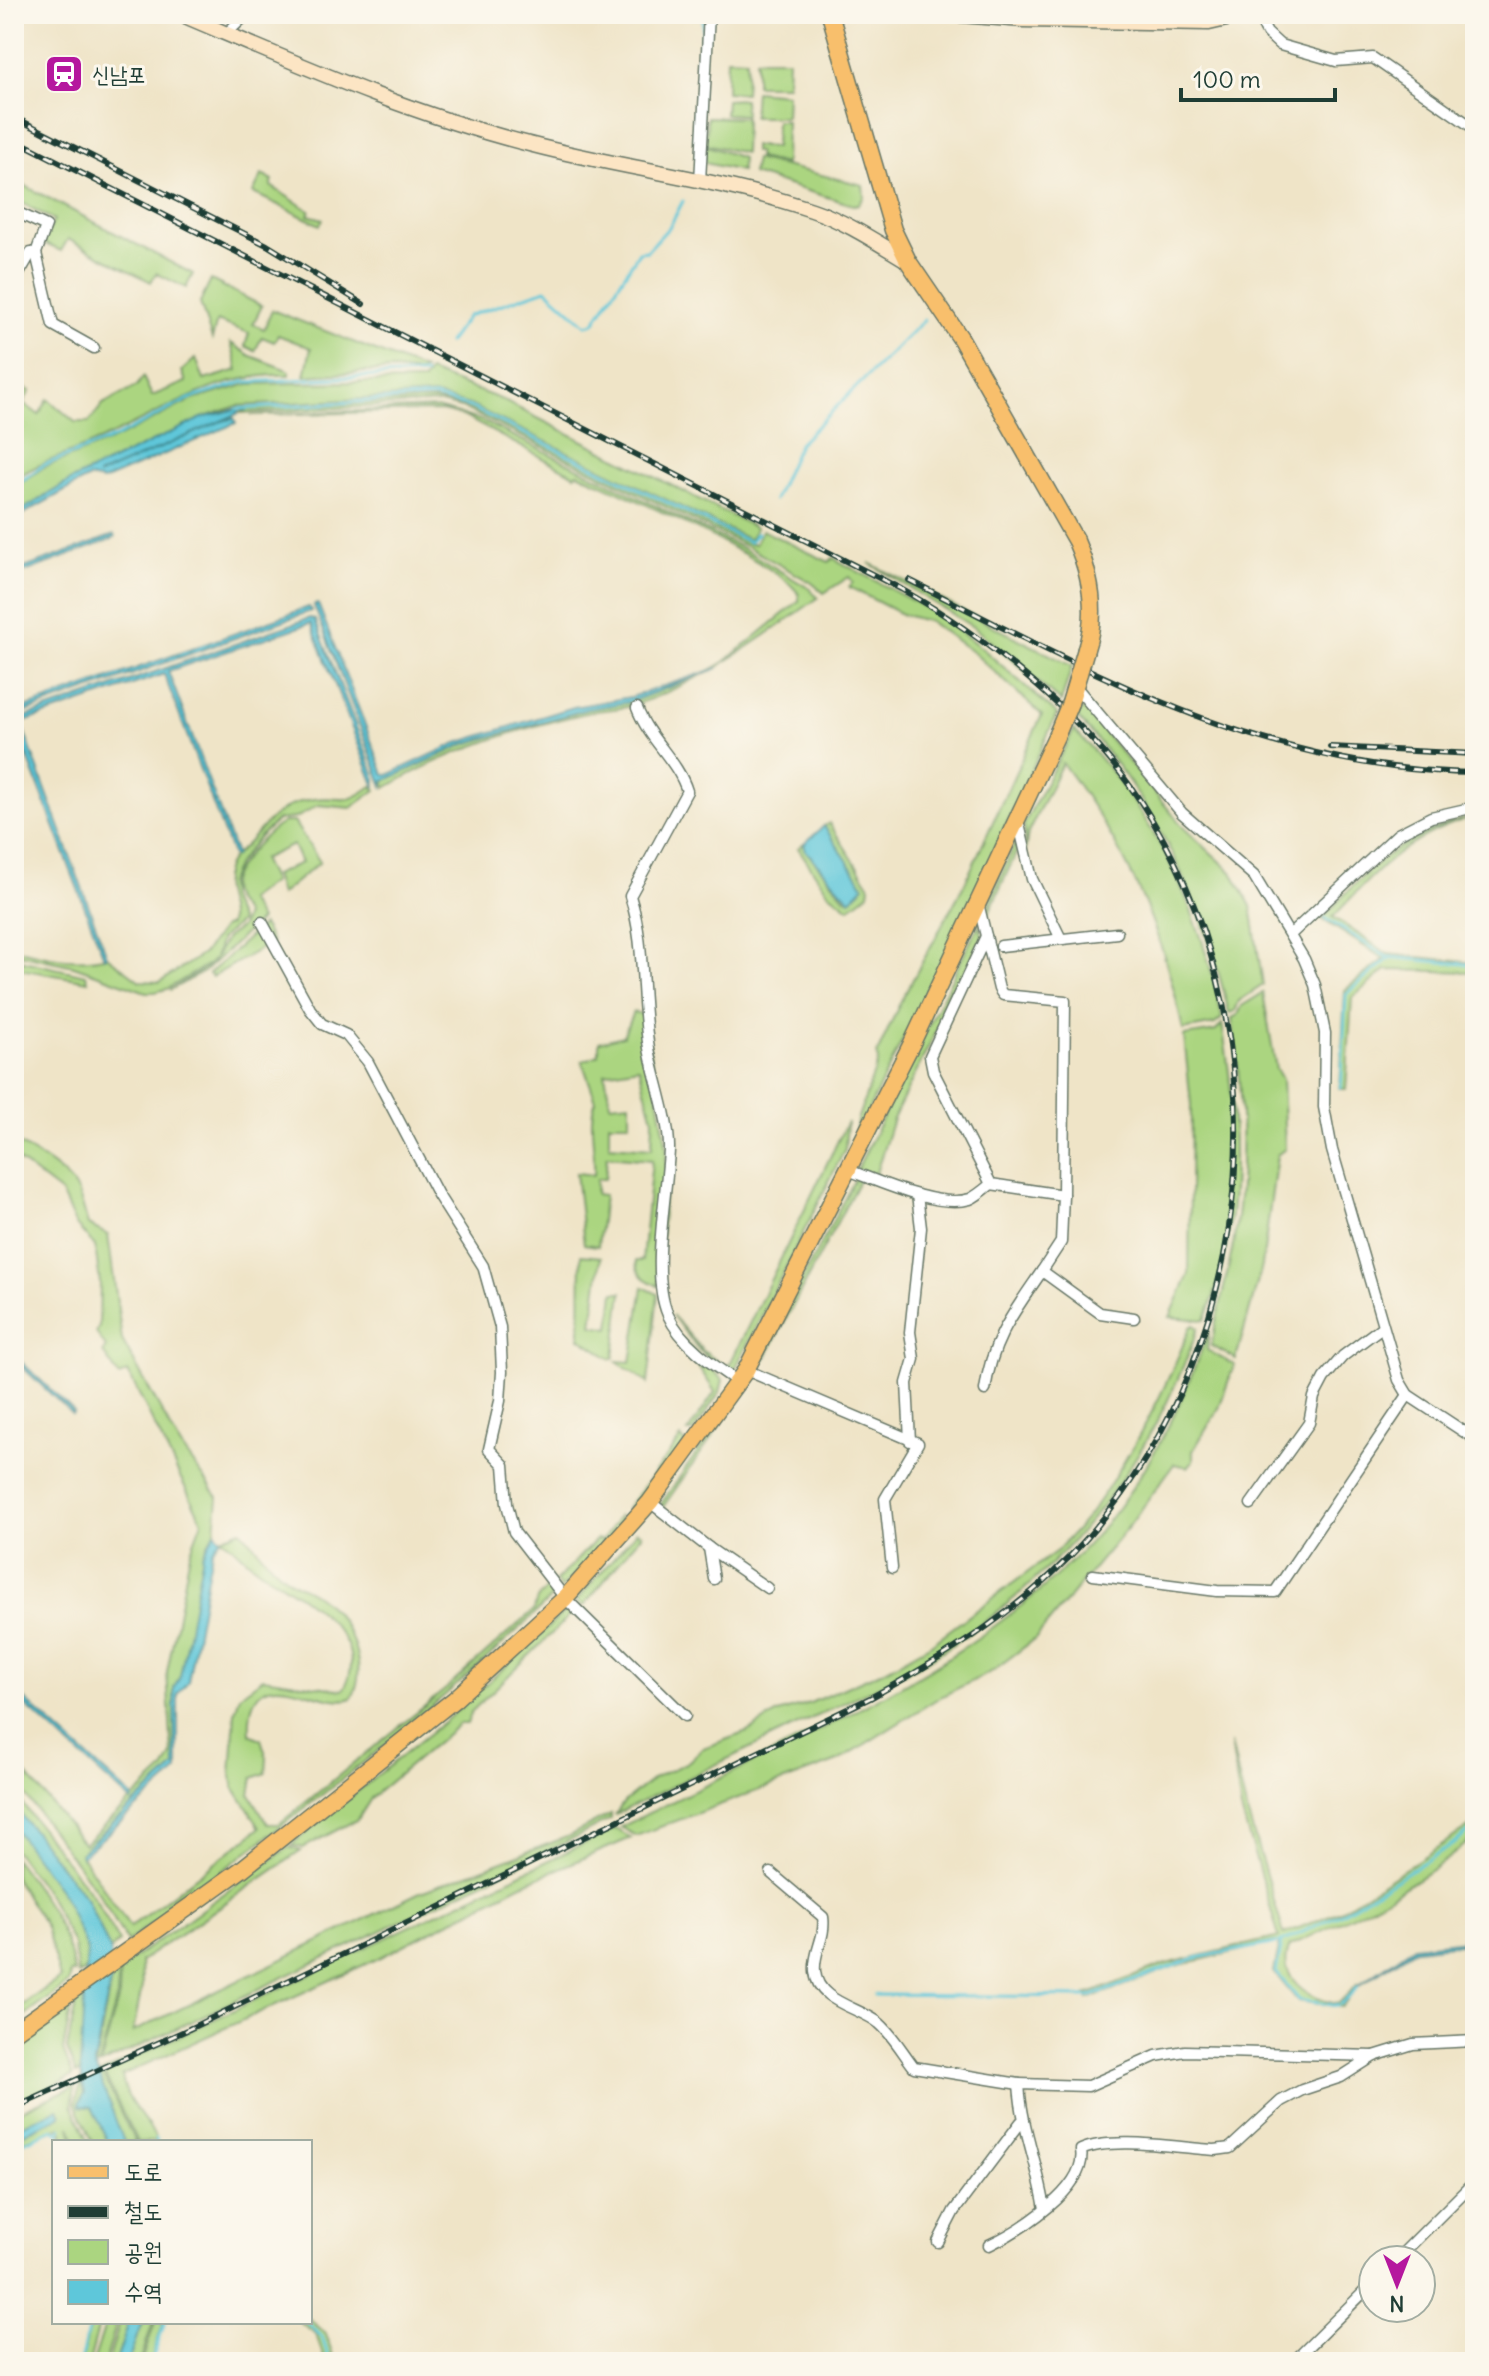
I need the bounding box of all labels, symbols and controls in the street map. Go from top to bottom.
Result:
scale bar [1181,52,1335,102]
station icon: 신남포 [43,53,85,95]
place label: 신남포 [92,60,145,88]
text: 100 m [1193,64,1261,94]
legend [52,2140,312,2324]
text: 도로 [124,2156,163,2186]
text: 철도 [124,2196,163,2226]
text: 공원 [124,2236,163,2266]
north arrow [1357,2244,1437,2324]
text: 수역 [124,2276,163,2306]
text: N [1389,2290,1405,2318]

